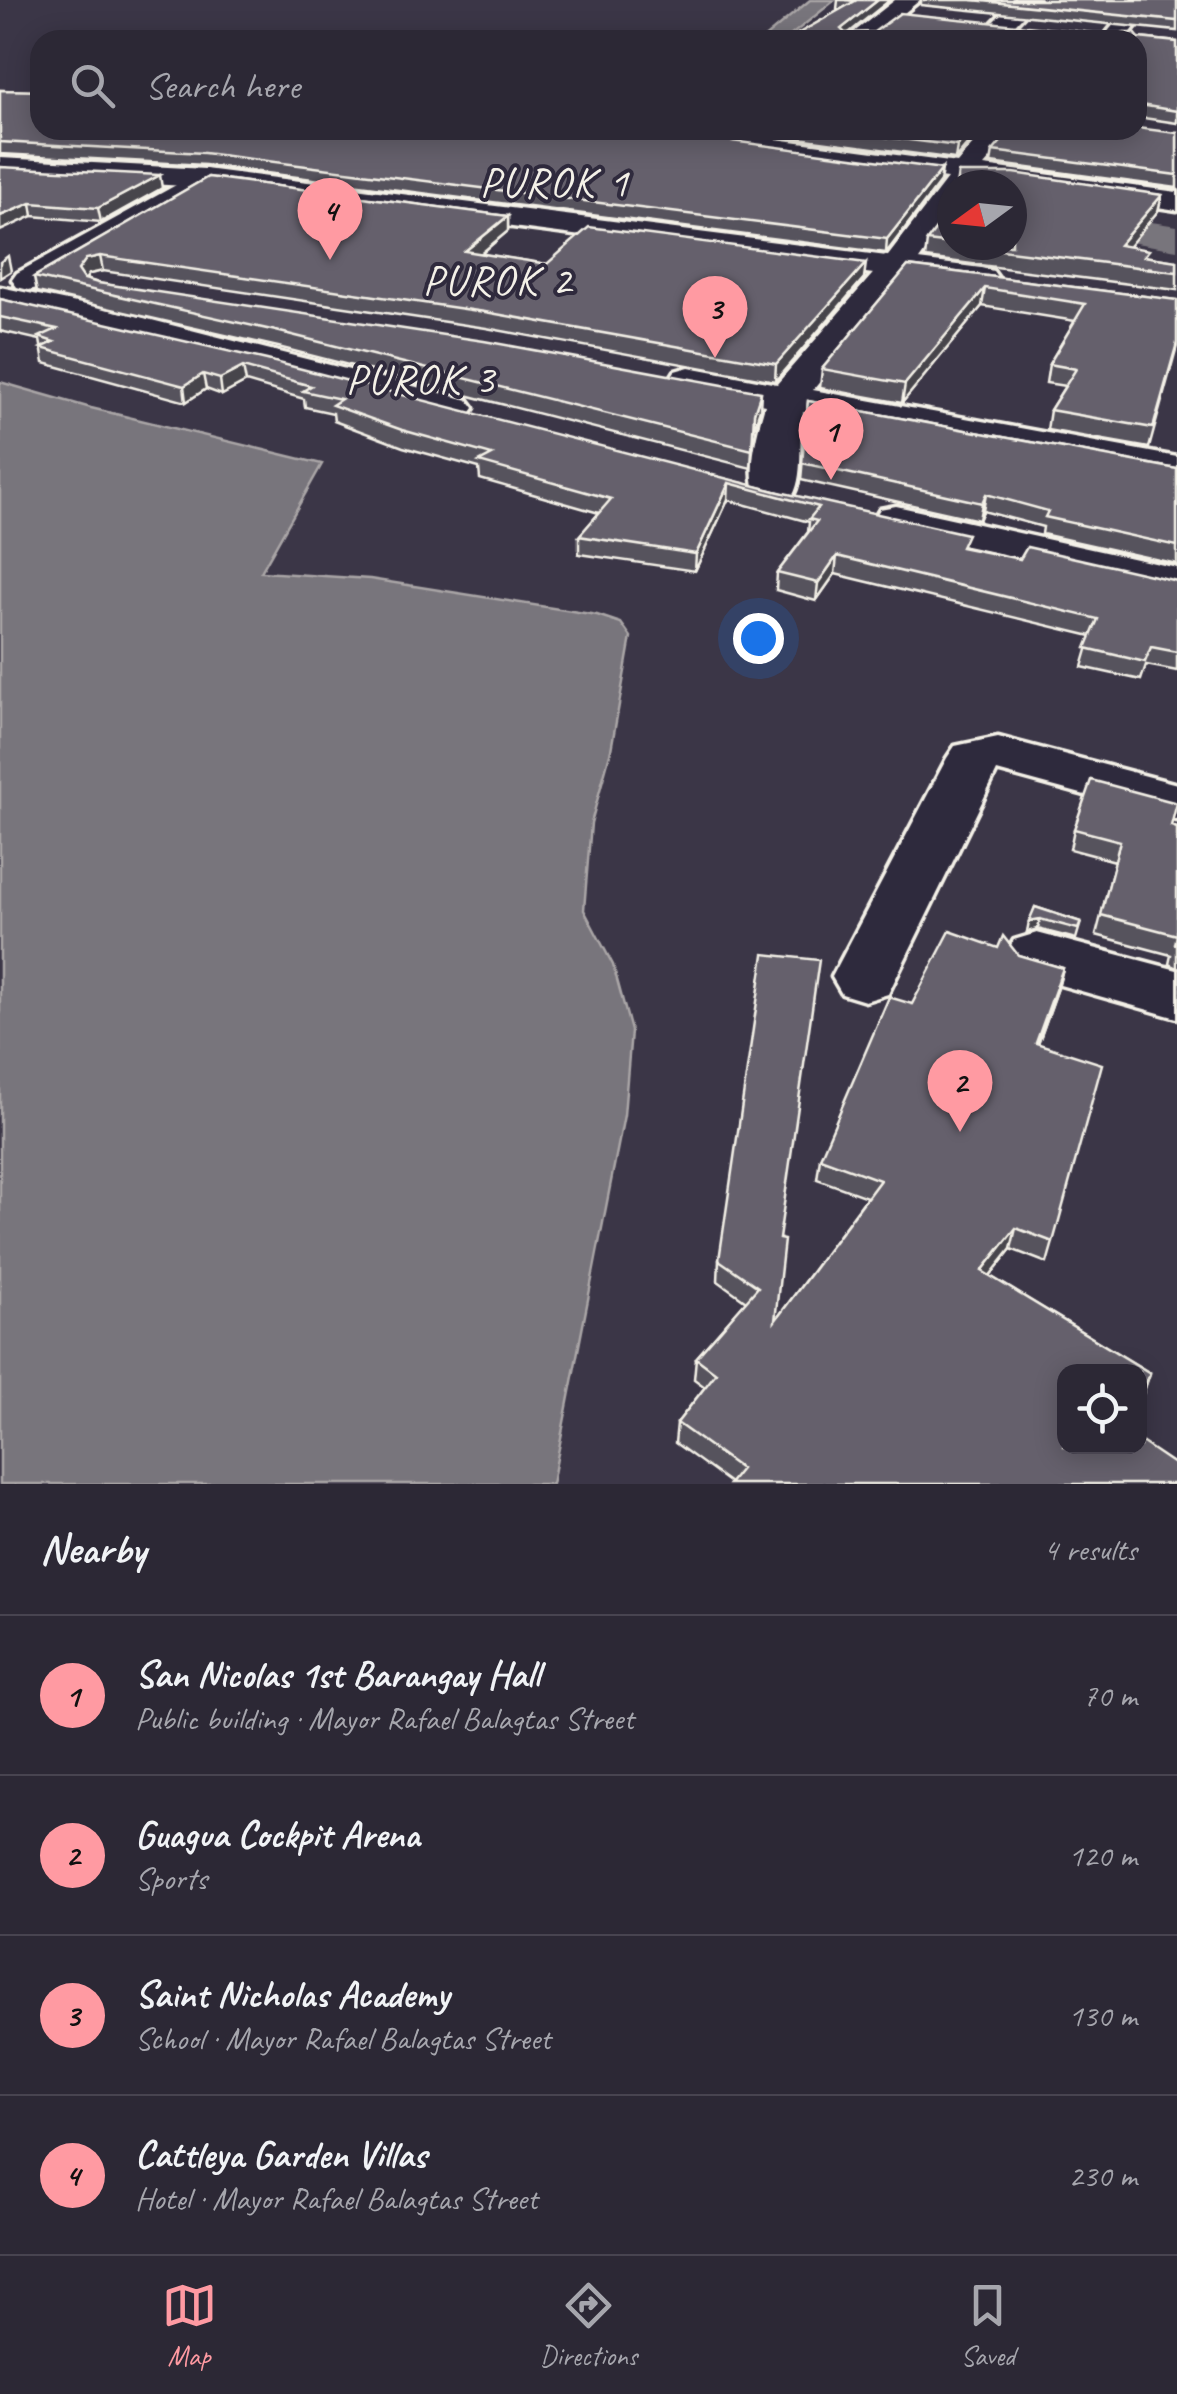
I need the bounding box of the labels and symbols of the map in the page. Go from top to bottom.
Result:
district label: PUROK 1 [480,156,630,209]
north arrow [937,170,1027,260]
pin: 4 [298,178,362,260]
district label: PUROK 2 [423,254,574,307]
pin: 3 [682,276,748,358]
district label: PUROK 3 [346,353,497,406]
pin: 1 [798,398,864,480]
your location [733,613,784,664]
pin: 2 [928,1050,992,1132]

